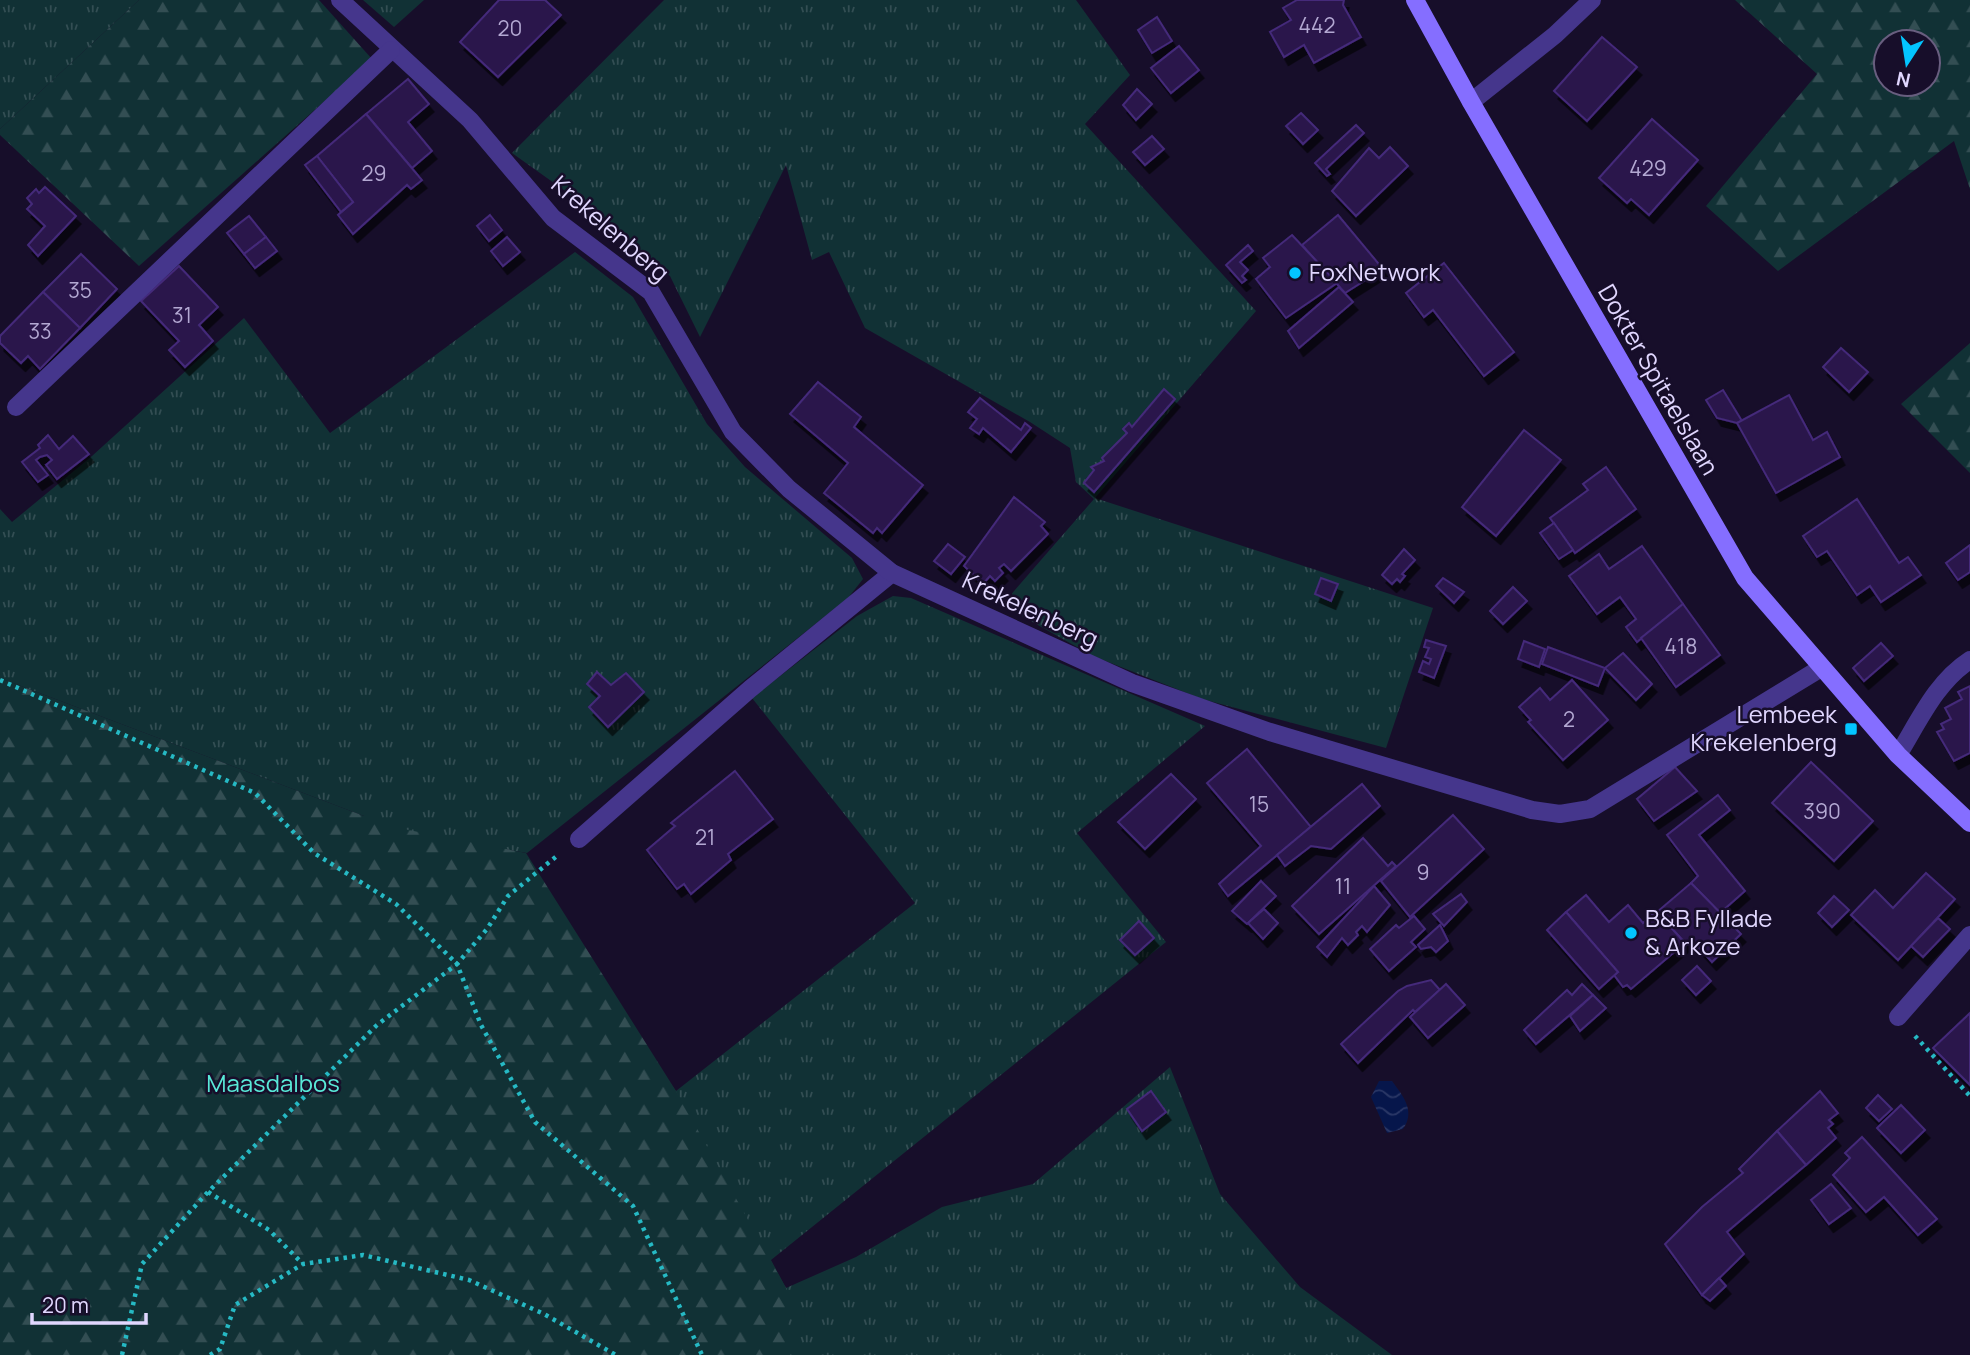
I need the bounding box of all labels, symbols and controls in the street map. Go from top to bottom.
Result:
house number: 442 [1299,11,1335,39]
house number: 20 [498,14,522,42]
north arrow [1872,28,1942,98]
text: N [1894,65,1913,94]
house number: 429 [1629,154,1667,182]
house number: 29 [361,159,387,187]
street label: Krekelenberg [545,167,677,288]
place label: FoxNetwork [1309,255,1441,288]
marker: FoxNetwork [1287,265,1303,281]
house number: 35 [68,276,92,304]
street label: Dokter Spitaelslaan [1591,278,1727,481]
house number: 31 [172,301,192,329]
house number: 33 [28,317,52,345]
street label: Krekelenberg [957,563,1104,655]
house number: 418 [1665,632,1697,660]
place label: Lembeek Krekelenberg [1690,697,1838,758]
house number: 2 [1563,705,1575,733]
marker: Lembeek Krekelenberg [1843,721,1859,737]
house number: 15 [1249,790,1269,818]
house number: 390 [1803,797,1841,825]
house number: 21 [695,823,715,851]
house number: 9 [1416,858,1430,886]
house number: 11 [1335,872,1351,900]
place label: B&B Fyllade & Arkoze [1645,901,1772,962]
marker: B&B Fyllade & Arkoze [1623,925,1639,941]
park label: Maasdalbos [206,1066,340,1099]
scale bar [32,1282,145,1326]
text: 20 m [42,1291,89,1319]

